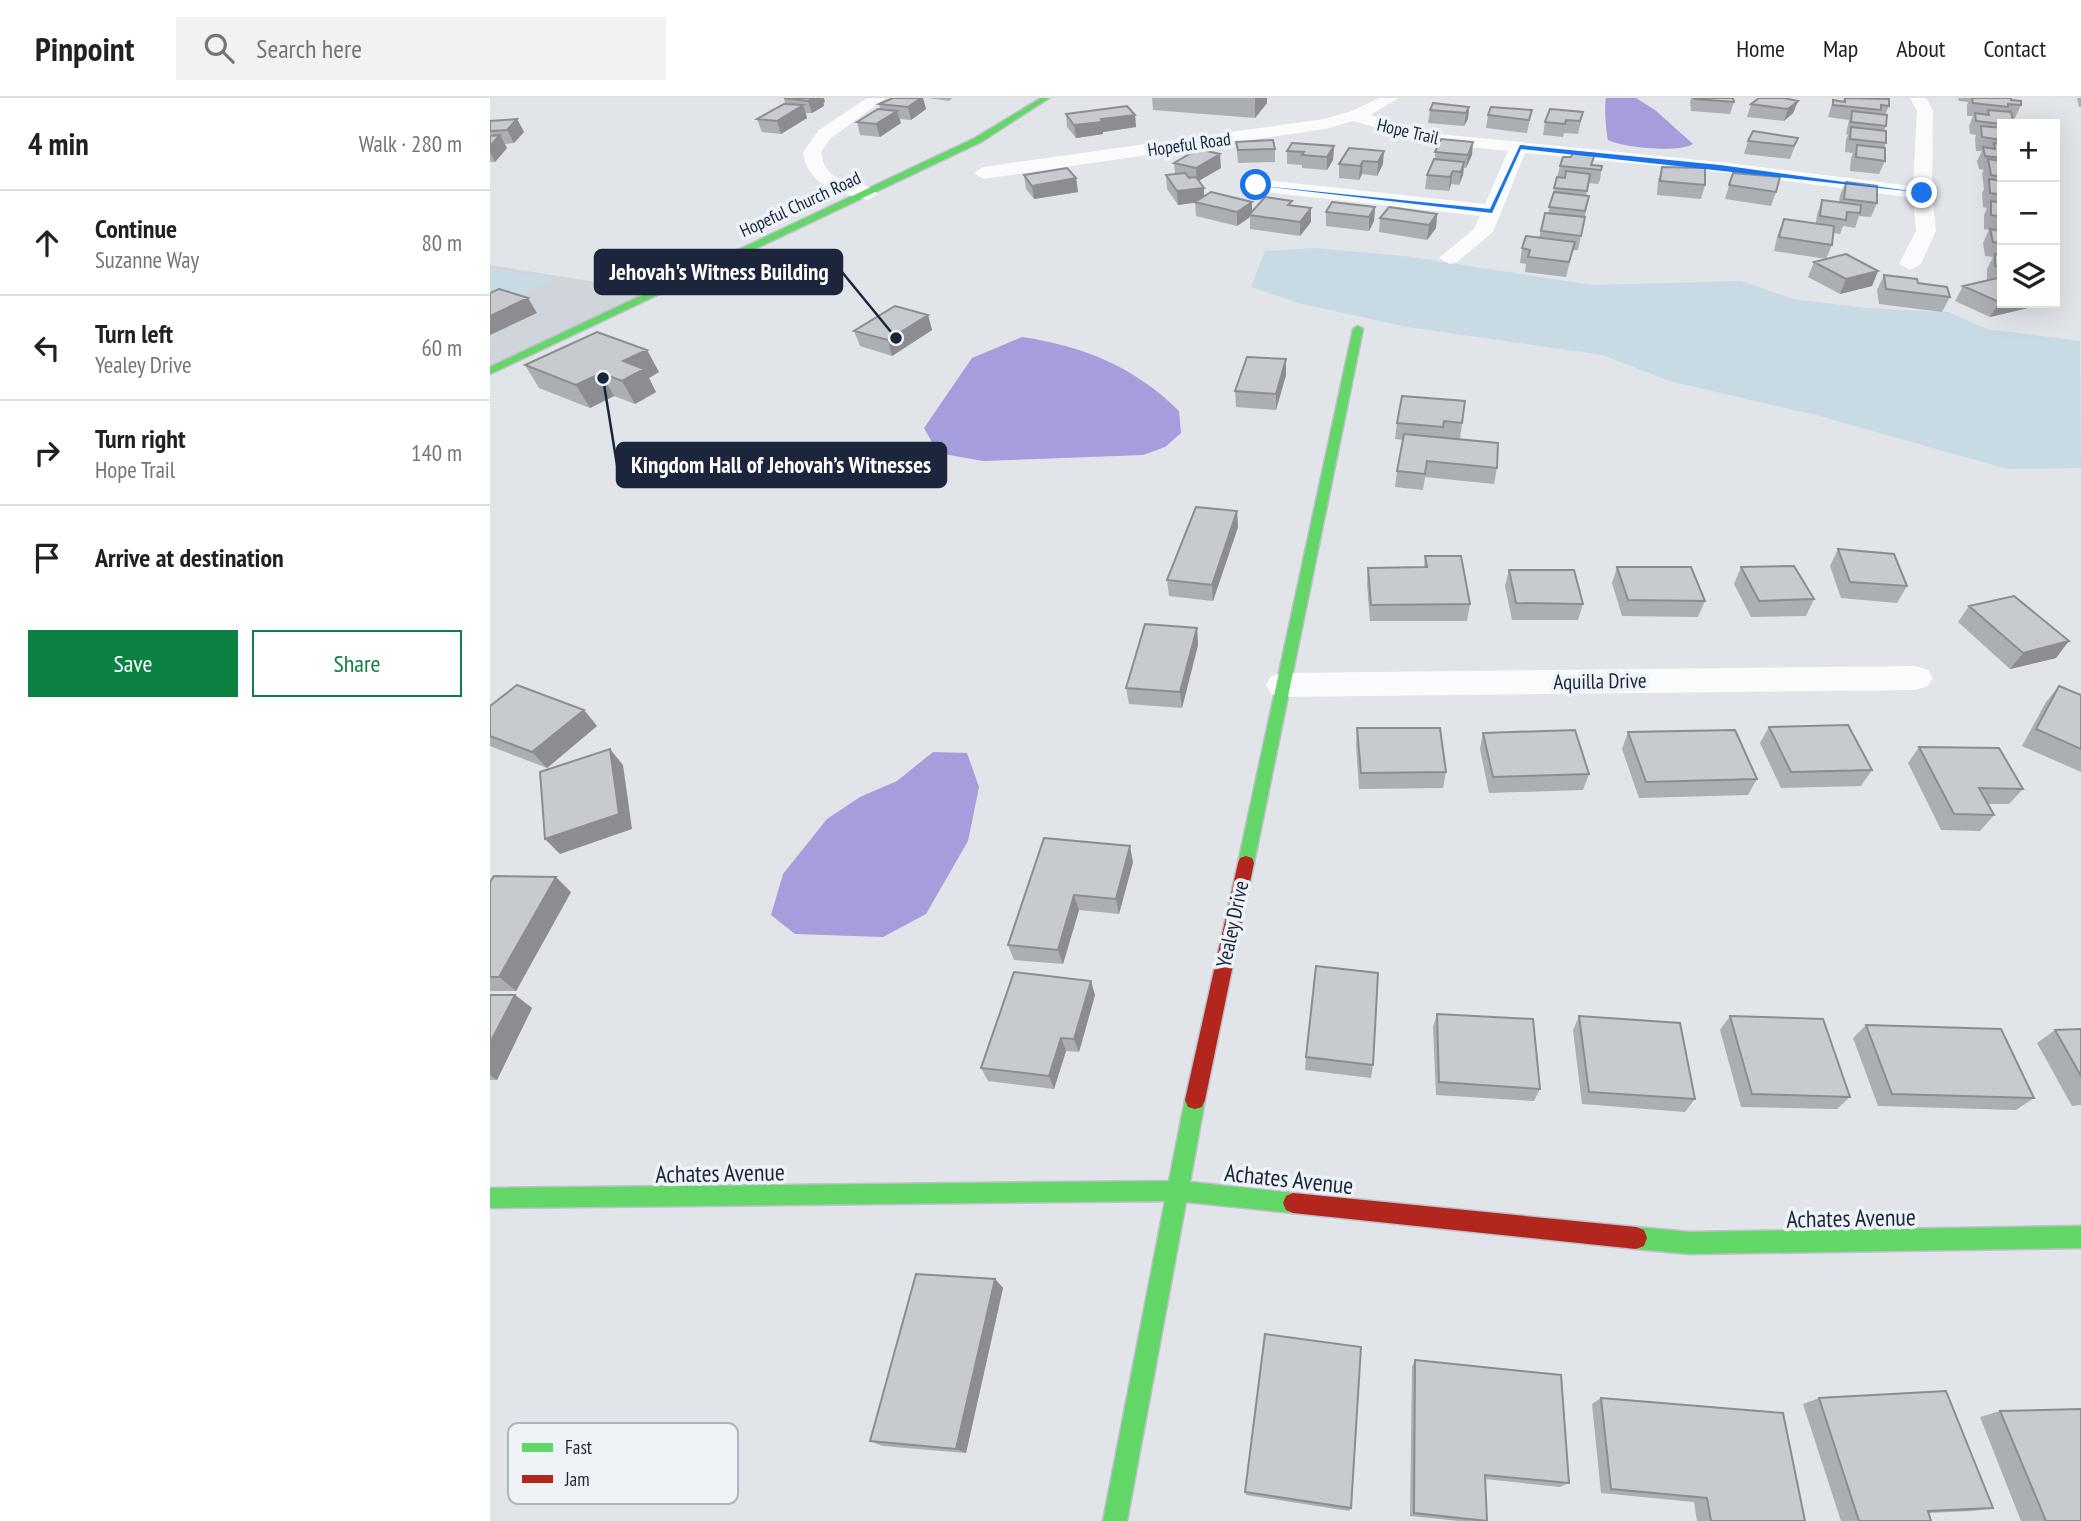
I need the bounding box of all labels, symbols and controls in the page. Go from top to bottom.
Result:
search box [176,17,666,80]
text: Pinpoint [35,27,134,70]
icon: search [200,29,238,67]
text: Search here [256,32,362,65]
text: Home [1736,33,1785,64]
text: Map [1823,33,1858,64]
text: About [1896,33,1945,64]
text: Contact [1983,33,2046,64]
street label: Hope Trail [1375,113,1442,149]
map controls [1997,119,2060,308]
button: + [1997,119,2060,182]
text: 4 min [28,124,89,163]
street label: Hopeful Road [1146,127,1232,161]
text: Walk · 280 m [359,129,462,158]
street label: Hopeful Church Road [736,166,864,242]
route start [1240,169,1271,200]
route end [1906,177,1937,208]
button: − [1997,182,2060,245]
text: Continue [95,212,177,245]
icon: ahead [28,224,66,262]
text: 80 m [421,228,462,257]
text: Suzanne Way [95,245,199,274]
button: layers [1997,245,2060,308]
callout: Jehovah's Witness Building [595,250,842,294]
text: Jehovah's Witness Building [608,257,829,286]
text: Turn left [95,317,173,350]
icon: left [28,329,66,367]
text: 60 m [421,333,462,362]
text: Yealey Drive [95,350,192,379]
text: Turn right [95,422,186,455]
icon: right [28,434,66,472]
text: 140 m [411,438,462,467]
callout: Kingdom Hall of Jehovah’s Witnesses [617,443,946,487]
text: Kingdom Hall of Jehovah’s Witnesses [631,450,931,479]
text: Hope Trail [95,455,175,484]
icon: arrive [28,539,66,577]
text: Arrive at destination [95,541,284,574]
button: Save [28,630,238,697]
button: Share [252,630,462,697]
street label: Aquilla Drive [1553,667,1647,695]
street label: Yealey Drive [1210,878,1254,970]
street label: Achates Avenue [655,1156,785,1190]
street label: Achates Avenue [1223,1157,1355,1201]
street label: Achates Avenue [1786,1201,1916,1235]
legend [508,1423,738,1504]
text: Fast [565,1435,593,1459]
text: Jam [564,1467,590,1491]

